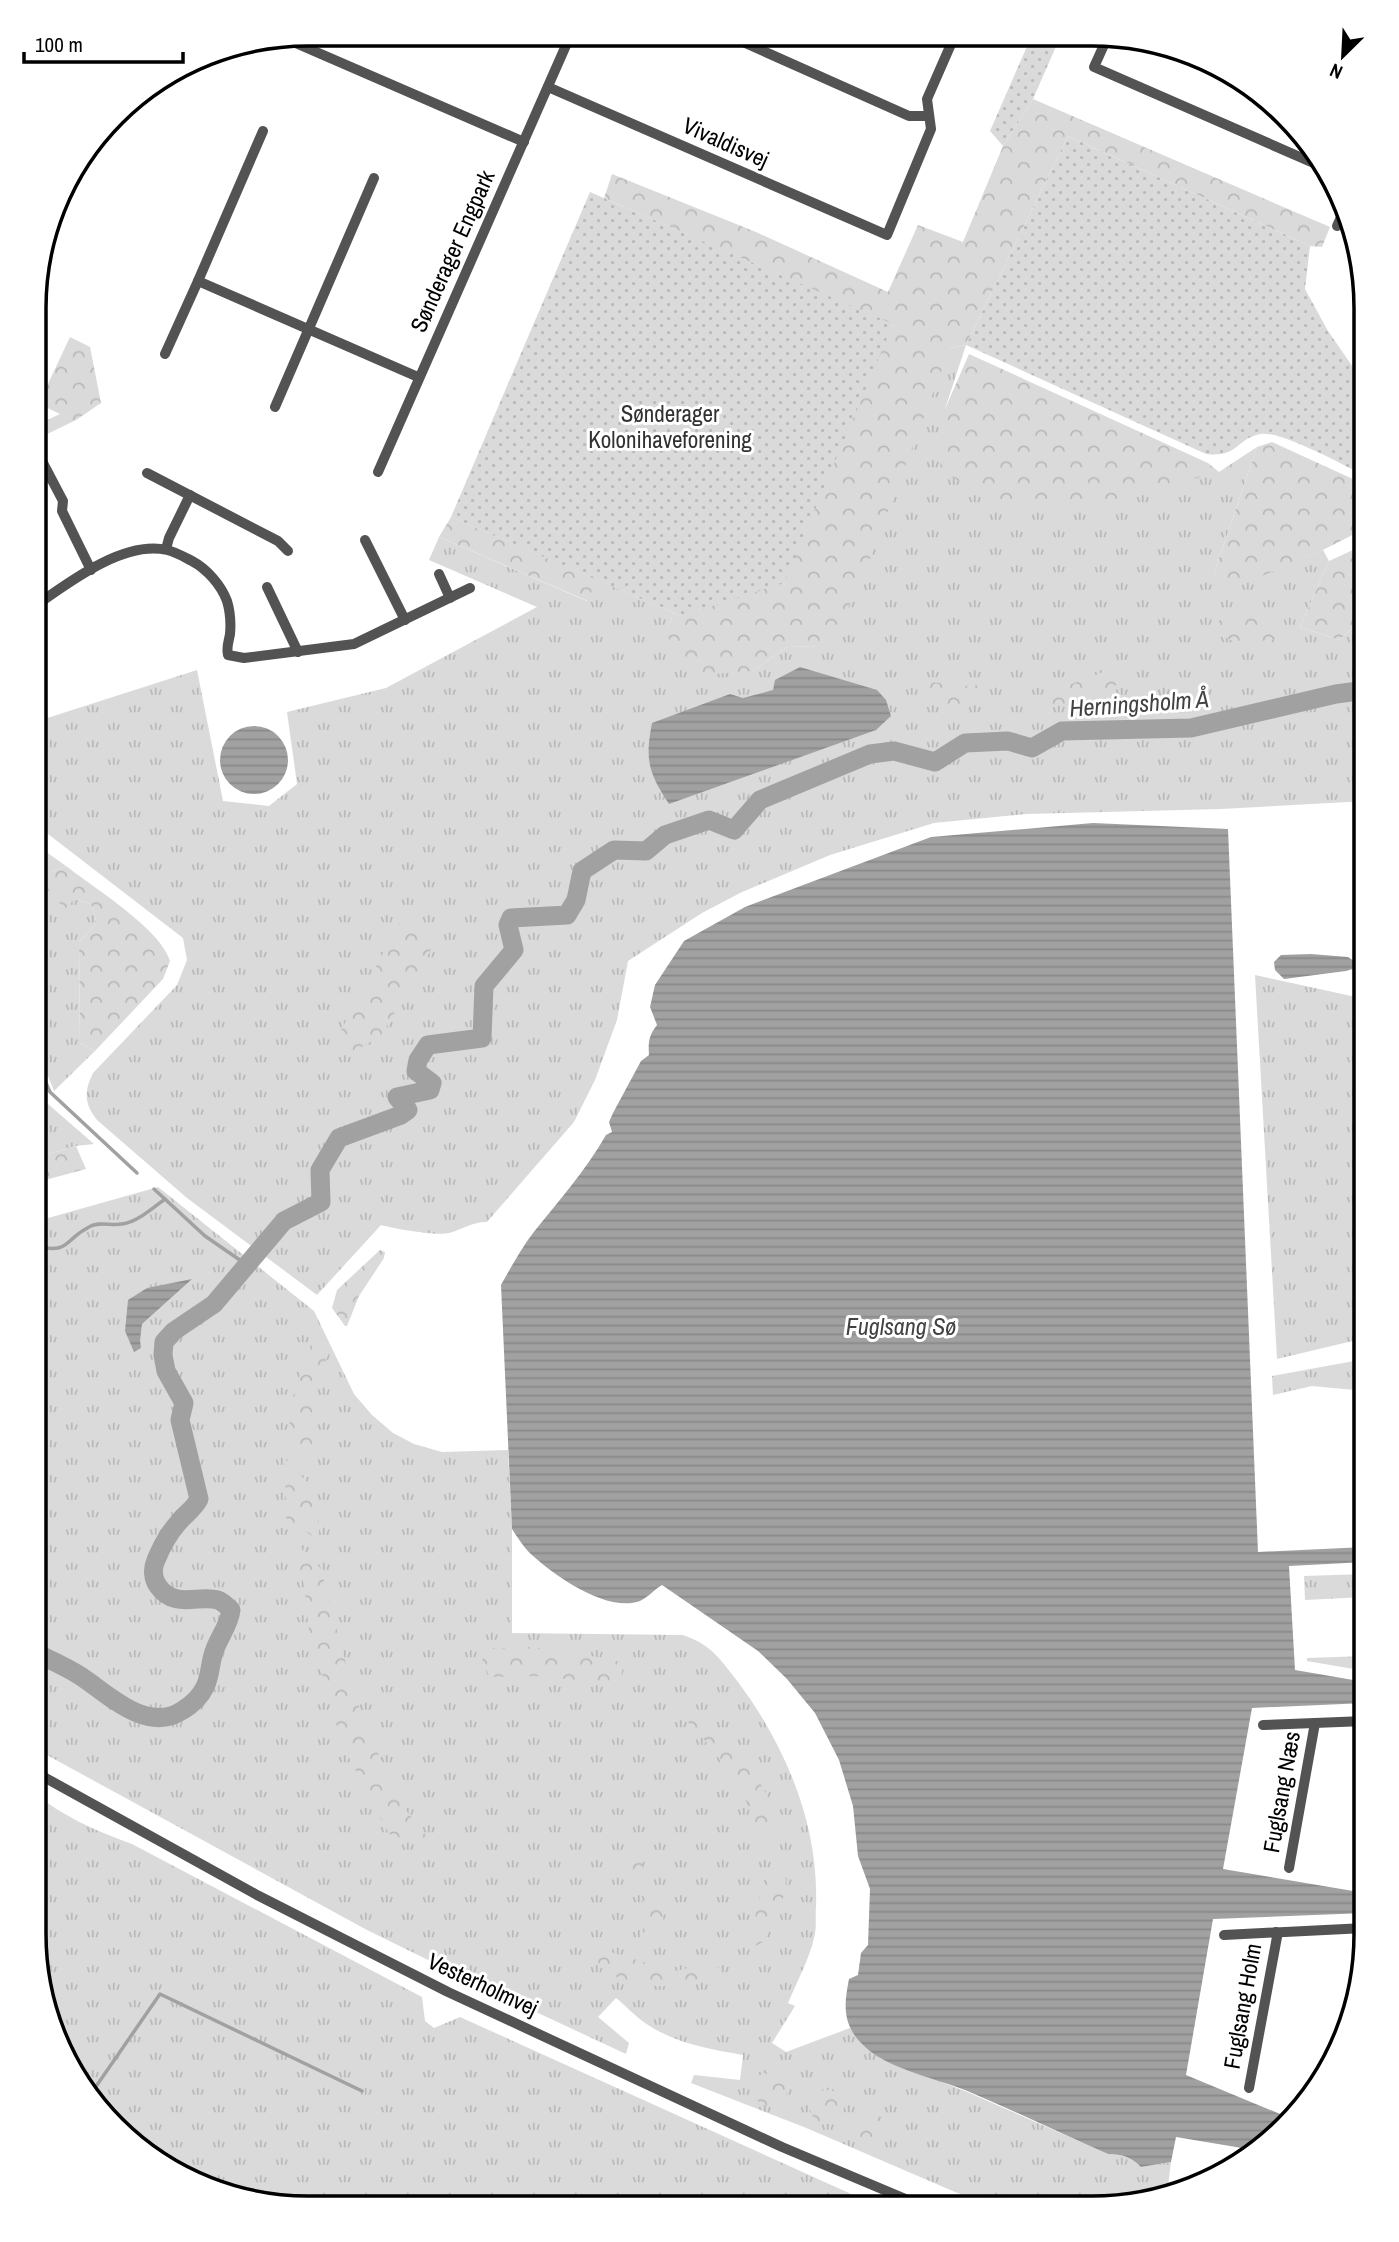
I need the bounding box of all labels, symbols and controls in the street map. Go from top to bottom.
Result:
scale bar [24,21,184,65]
north arrow [1308,21,1378,91]
text: 100 m [35,30,83,59]
text: N [1326,57,1347,86]
street label: Vivaldisvej [678,109,774,175]
street label: Sønderager Engpark [402,165,502,337]
park label: Sønderager Kolonihaveforening [588,398,752,455]
water label: Herningsholm Å [1068,682,1210,724]
water label: Fuglsang Sø [846,1310,956,1342]
street label: Fuglsang Næs [1255,1729,1307,1855]
street label: Fuglsang Holm [1216,1941,1268,2071]
street label: Vesterholmvej [423,1945,543,2023]

